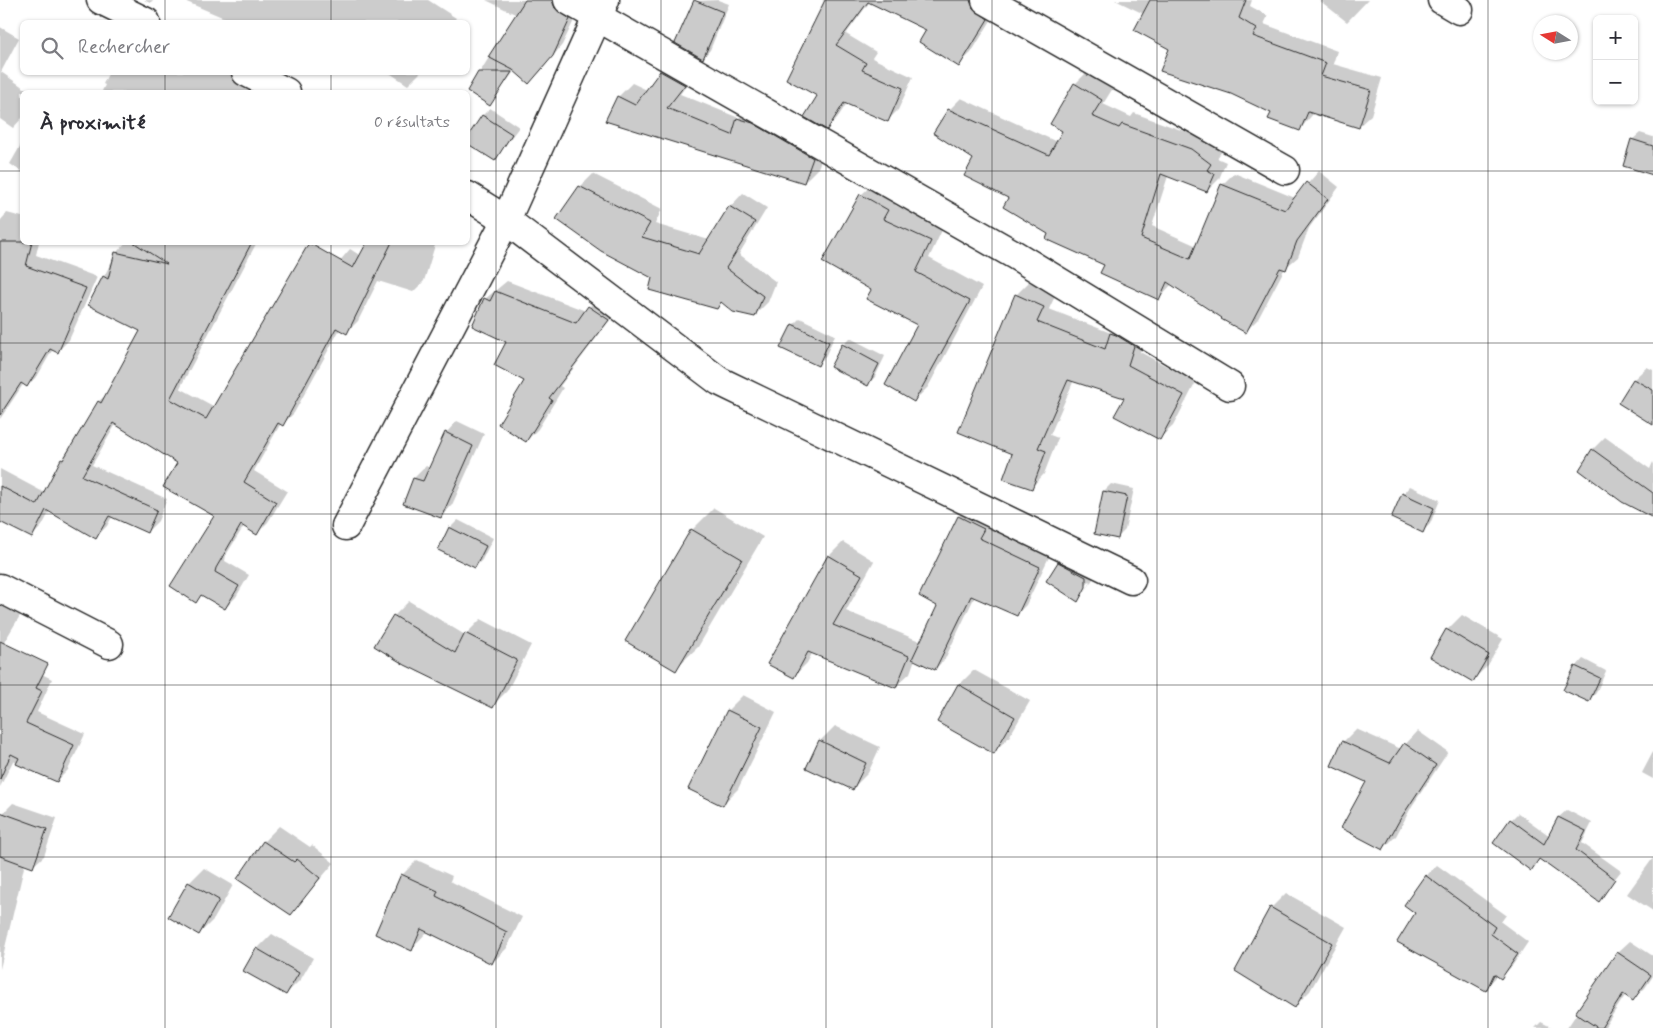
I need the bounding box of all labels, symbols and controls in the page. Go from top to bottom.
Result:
north arrow [1533,15,1578,60]
map controls [1593,15,1638,105]
button: + [1593,15,1638,60]
search box [20,20,470,75]
icon: search [38,34,66,62]
text: Rechercher [78,35,170,60]
button: − [1593,60,1638,105]
text: À proximité [40,109,146,137]
text: 0 résultats [374,112,450,133]

